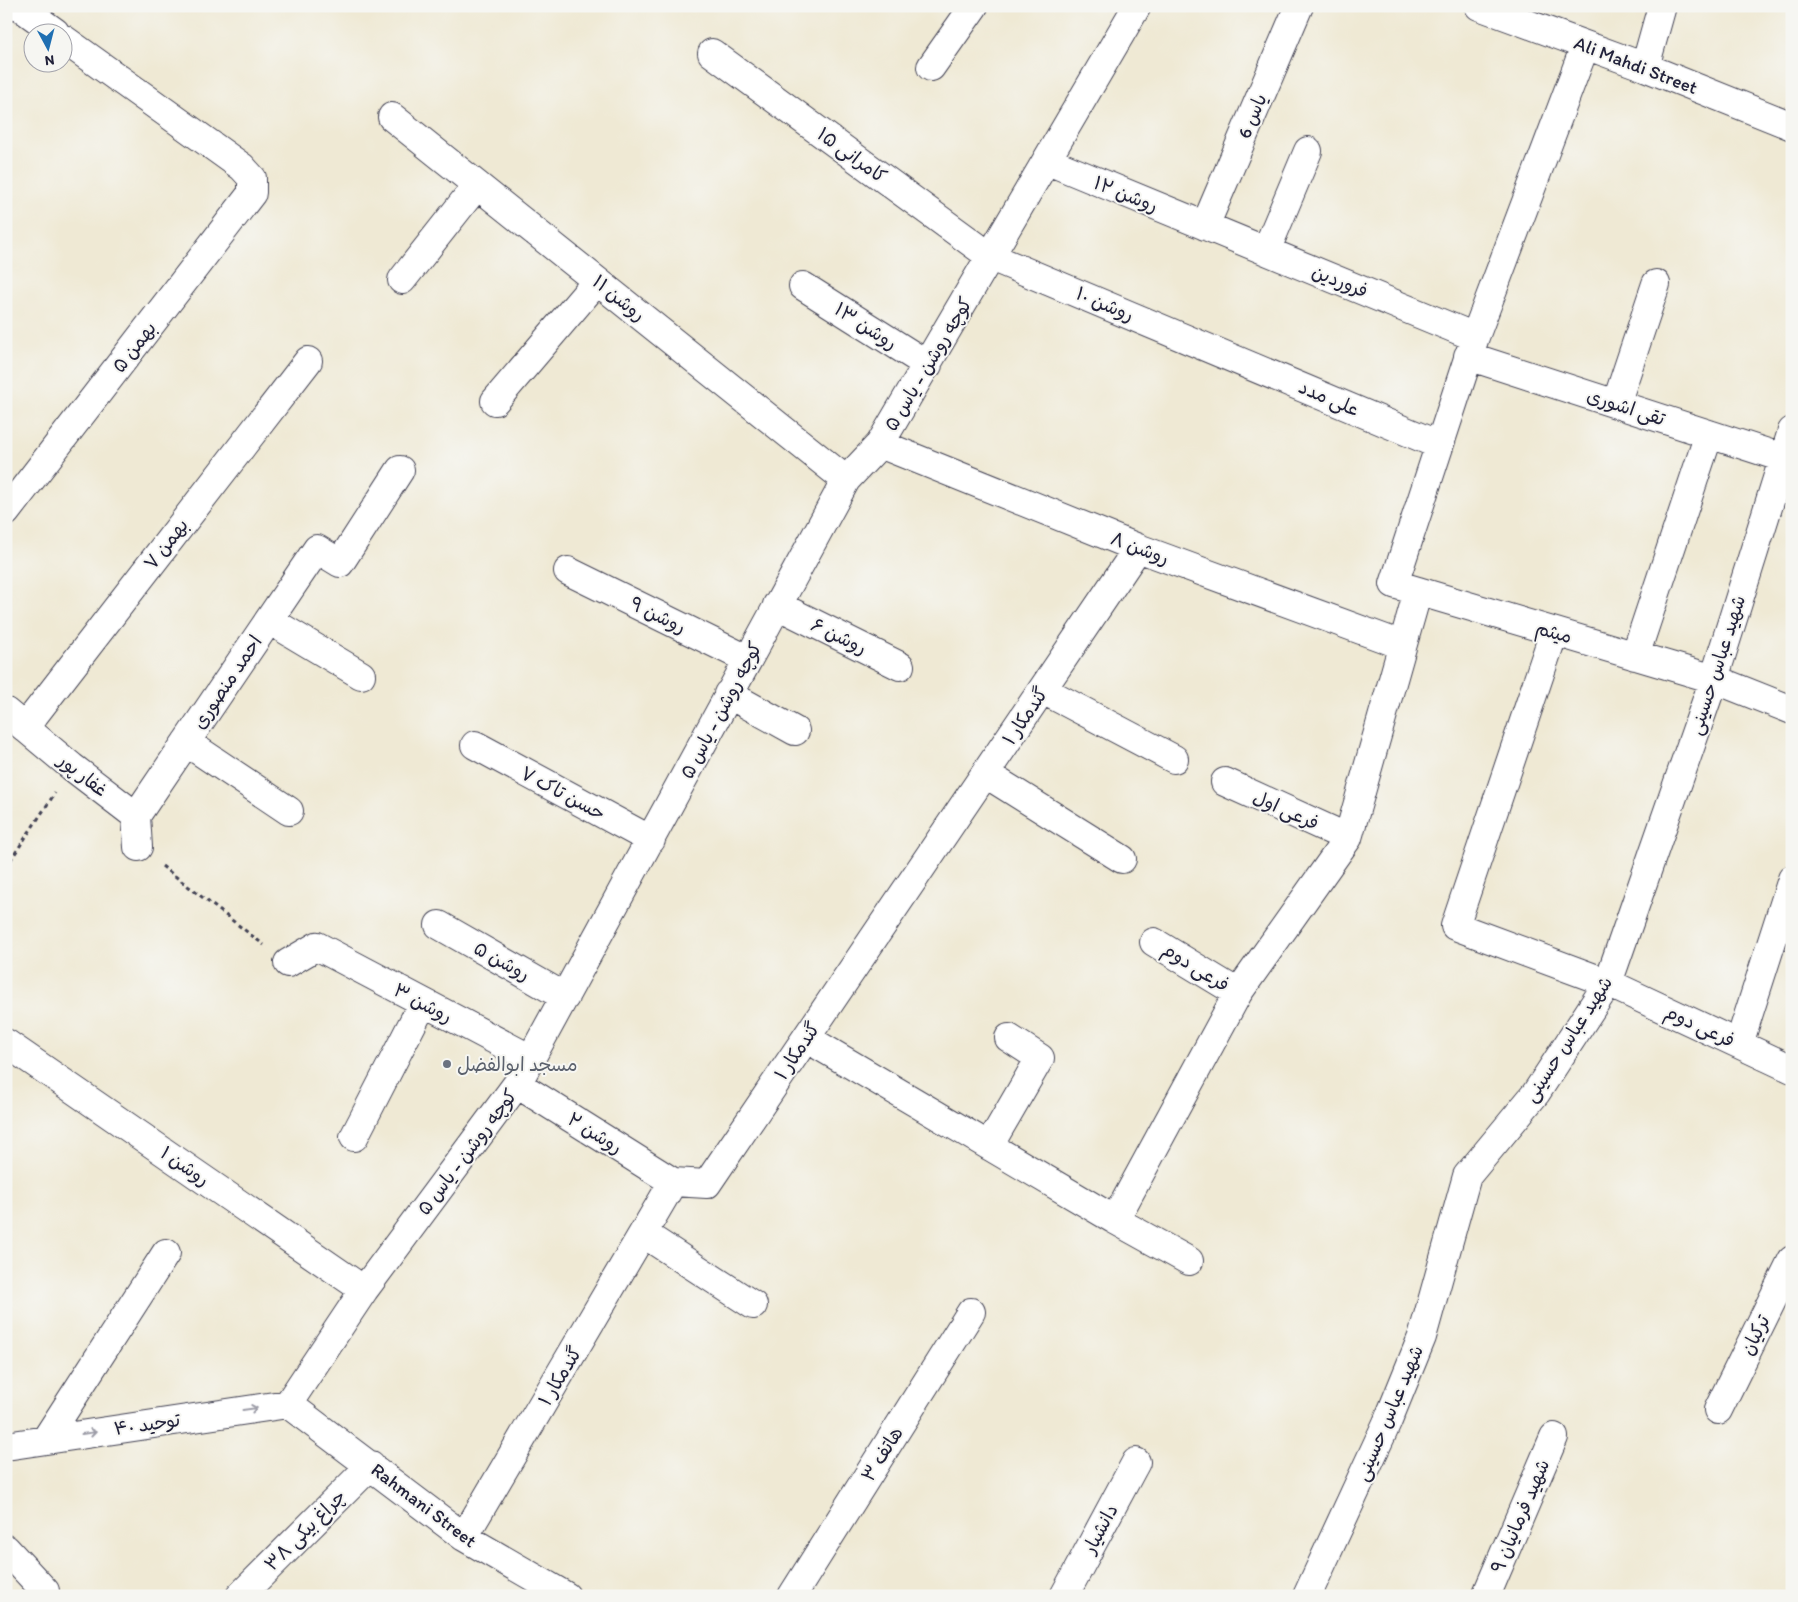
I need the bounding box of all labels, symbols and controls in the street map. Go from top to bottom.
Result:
north arrow [22,22,72,72]
street label: Ali Mahdi Street [1571,31,1701,99]
text: N [44,51,55,69]
street label: یاس 6 [1232,90,1272,142]
street label: کامرانی ۱۵ [812,122,891,189]
street label: روشن ۱۲ [1090,171,1162,217]
street label: فروردین [1309,259,1371,303]
street label: روشن ۱۱ [588,270,650,326]
street label: روشن ۱۰ [1073,282,1137,326]
street label: کوچه روشن - یاس ۵ [879,293,978,436]
street label: روشن ۱۳ [830,297,902,355]
street label: بهمن ۵ [107,317,161,377]
street label: علی مدد [1295,375,1363,422]
street label: تقی اشوری [1584,384,1668,432]
street label: بهمن ۷ [139,514,193,574]
street label: روشن ۸ [1107,526,1173,570]
street label: روشن ۹ [626,592,690,638]
street label: شهید عباس حسینی [1684,592,1751,738]
street label: روشن ۶ [807,613,871,659]
street label: میثم [1532,616,1575,651]
street label: احمد منصوری [187,631,267,733]
street label: کوچه روشن - یاس ۵ [675,637,768,783]
street label: گندمکار ۱ [997,683,1053,749]
street label: غفار پور [51,747,112,802]
street label: حسن تاک ۷ [517,761,609,825]
street label: فرعی اول [1249,785,1323,836]
street label: روشن ۵ [470,936,534,986]
street label: فرعی دوم [1157,938,1234,999]
street label: شهید عباس حسینی [1519,972,1618,1107]
street label: روشن ۳ [390,978,456,1028]
street label: فرعی دوم [1660,1000,1739,1055]
street label: گندمکار ۱ [769,1018,825,1084]
place label: مسجد ابوالفضل [457,1053,578,1076]
marker: مسجد ابوالفضل [441,1058,453,1070]
street label: کوچه روشن - یاس ۵ [412,1084,523,1220]
street label: روشن ۲ [563,1107,627,1159]
street label: روشن ۱ [156,1141,214,1191]
street label: ترکیان [1735,1311,1775,1359]
street label: گندمکار ۱ [533,1342,587,1410]
street label: شهید عباس حسینی [1350,1342,1429,1485]
one-way arrow [241,1404,257,1414]
street label: توحید ۴۰ [112,1408,182,1440]
street label: هاتف ۳ [856,1422,908,1486]
one-way arrow [81,1428,97,1438]
street label: شهید فرمانیان ۹ [1486,1456,1554,1576]
street label: Rahmani Street [367,1458,481,1552]
street label: چراغ بیکی ۳۸ [259,1484,352,1577]
street label: دانشیار [1077,1500,1123,1559]

